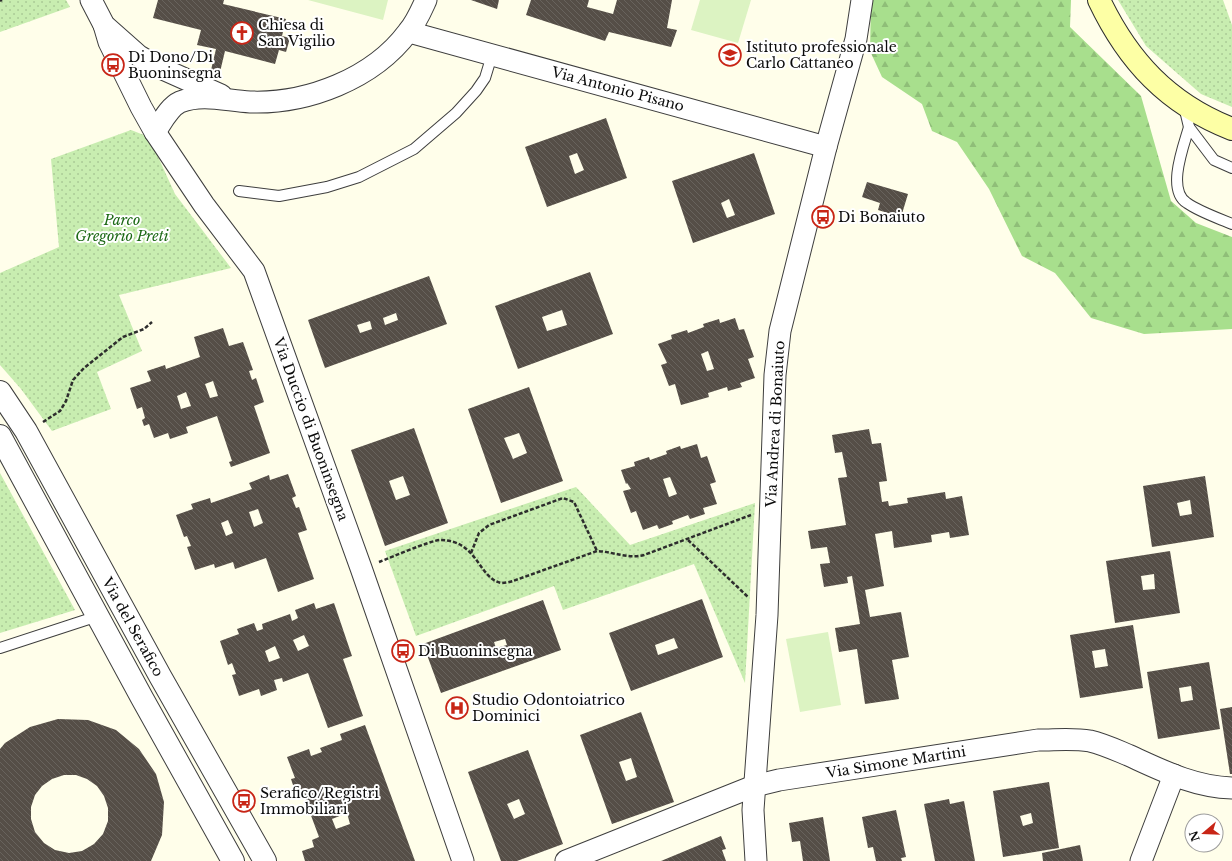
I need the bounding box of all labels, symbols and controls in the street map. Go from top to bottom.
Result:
place label: Chiesa di San Vigilio [258,16,335,50]
church icon: Chiesa di San Vigilio [229,20,255,46]
place label: Istituto professionale Carlo Cattaneo [746,38,897,72]
school or university icon: Istituto professionale Carlo Cattaneo [717,42,743,68]
place label: Di Dono/Di Buoninsegna [128,48,222,82]
bus stop icon: Di Dono/Di Buoninsegna [100,52,126,78]
street label: Via Antonio Pisano [549,62,686,115]
bus stop icon: Di Bonaiuto [810,204,836,230]
place label: Di Bonaiuto [838,208,925,226]
park label: Parco Gregorio Preti [75,211,169,245]
street label: Via Duccio di Buoninsegna [269,334,353,523]
street label: Via Andrea di Bonaiuto [762,340,788,509]
street label: Via del Serafico [98,573,168,680]
bus stop icon: Di Buoninsegna [390,638,416,664]
place label: Di Buoninsegna [418,642,533,660]
place label: Studio Odontoiatrico Dominici [472,691,625,725]
hospital icon: Studio Odontoiatrico Dominici [444,695,470,721]
street label: Via Simone Martini [824,742,967,782]
place label: Serafico/Registri Immobiliari [260,784,379,818]
bus stop icon: Serafico/Registri Immobiliari [231,788,257,814]
north arrow [1184,813,1224,853]
text: N [1186,828,1203,843]

